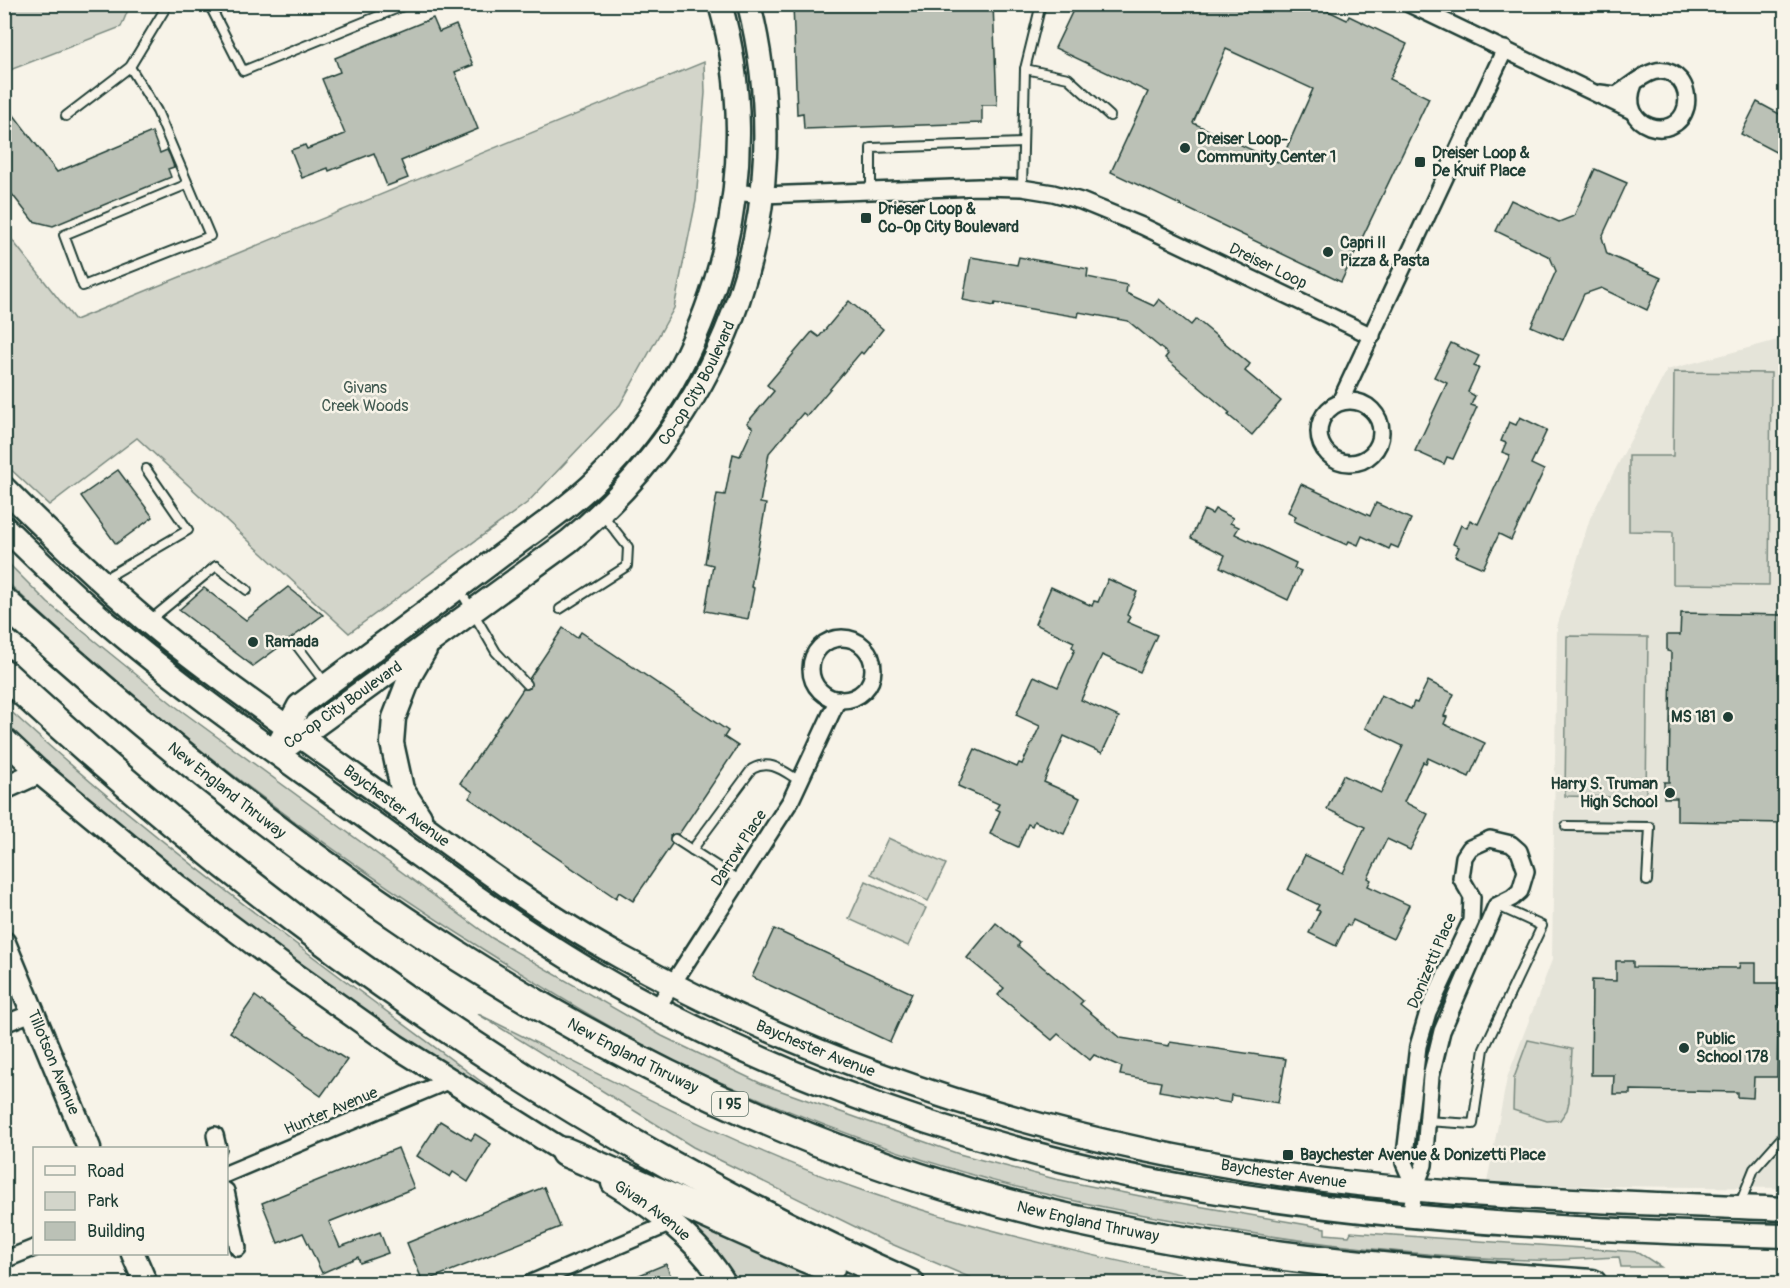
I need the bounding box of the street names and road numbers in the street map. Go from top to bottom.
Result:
street label: Dreiser Loop [1226,239,1310,293]
street label: Co-op City Boulevard [654,318,739,449]
street label: Co-op City Boulevard [280,657,406,753]
street label: New England Thruway [164,738,290,843]
street label: Baychester Avenue [339,761,454,852]
street label: Darrow Place [707,806,771,890]
street label: Donizetti Place [1403,910,1461,1012]
street label: Tillotson Avenue [23,1007,84,1118]
street label: New England Thruway [564,1014,702,1098]
street label: Baychester Avenue [753,1015,878,1082]
street label: Hunter Avenue [281,1082,381,1140]
road number: I 95 [712,1092,748,1116]
street label: Baychester Avenue [1219,1155,1348,1193]
street label: Givan Avenue [610,1176,695,1245]
street label: New England Thruway [1015,1196,1161,1247]

